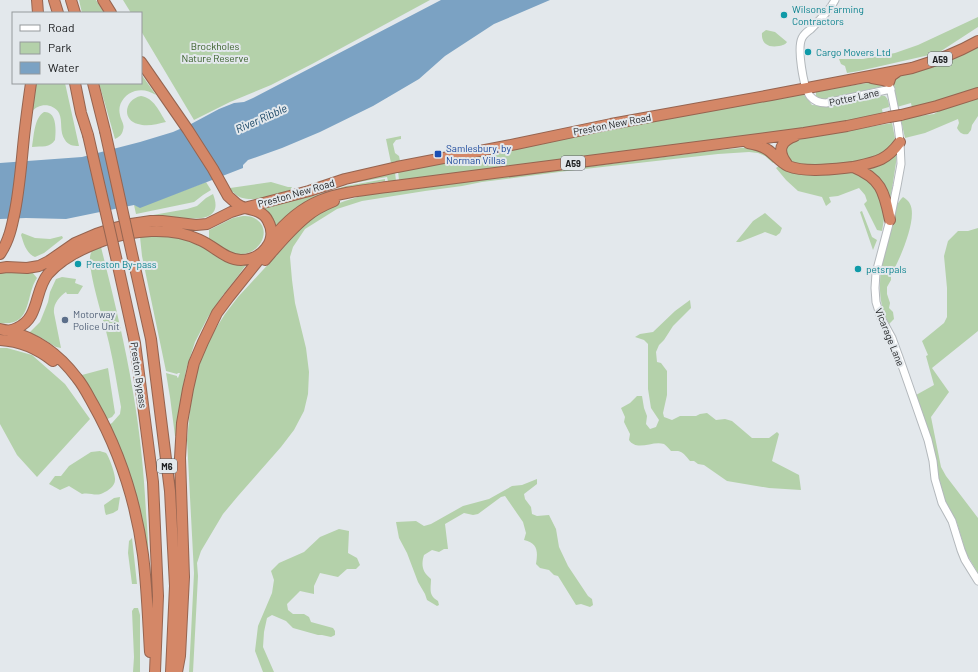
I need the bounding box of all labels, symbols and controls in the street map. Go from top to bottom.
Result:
place label: Wilsons Farming Contractors [792,3,864,27]
marker: Wilsons Farming Contractors [779,10,789,20]
legend [12,12,142,84]
text: Road [48,20,75,34]
text: Park [48,40,72,54]
park label: Brockholes Nature Reserve [181,40,249,64]
place label: Cargo Movers Ltd [816,46,891,58]
marker: Cargo Movers Ltd [803,47,813,57]
road number: A59 [928,52,952,66]
text: Water [48,60,80,74]
street label: Potter Lane [828,86,880,108]
water label: River Ribble [233,101,289,135]
street label: Preston New Road [572,111,652,137]
place label: Samlesbury, by Norman Villas [446,142,511,166]
marker: Samlesbury, by Norman Villas [433,149,443,159]
road number: A59 [561,156,585,170]
street label: Preston New Road [256,176,336,210]
place label: Preston By-pass [86,258,157,270]
marker: Preston By-pass [73,259,83,269]
place label: petsrpals [866,263,907,275]
marker: petsrpals [853,264,863,274]
street label: Vicarage Lane [873,306,907,368]
place label: Motorway Police Unit [73,308,120,332]
marker: Motorway Police Unit [60,315,70,325]
street label: Preston Bypass [128,341,150,409]
road number: M6 [157,459,177,473]

